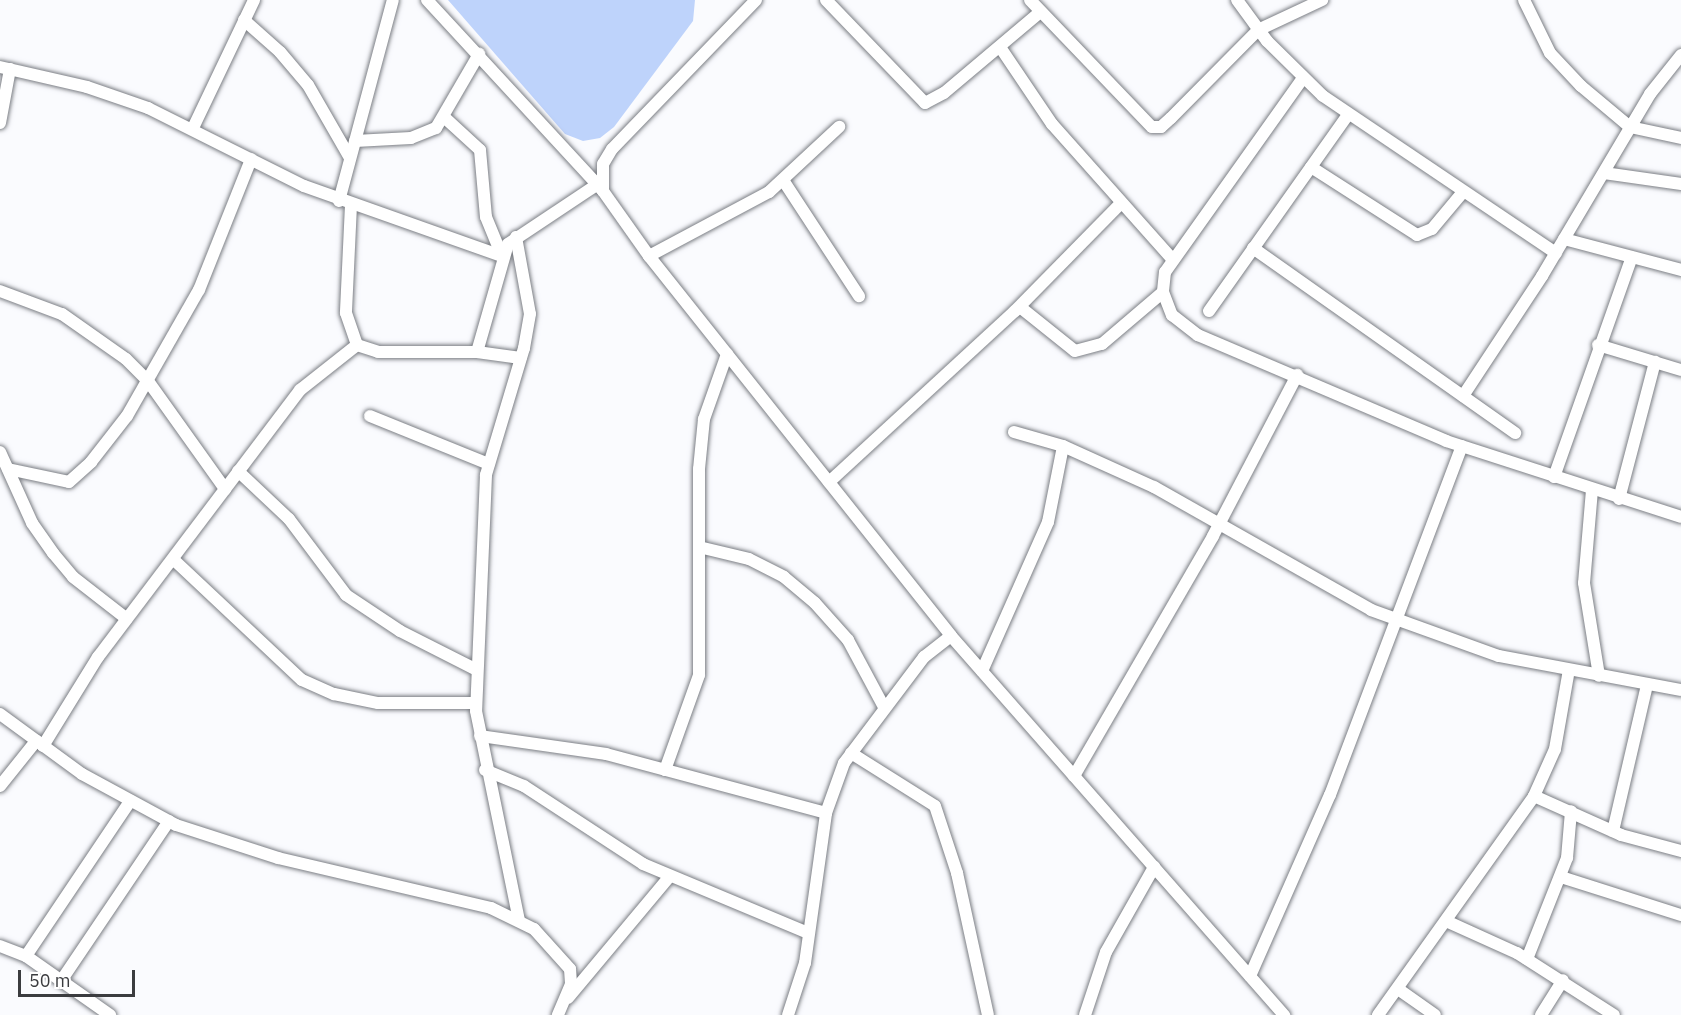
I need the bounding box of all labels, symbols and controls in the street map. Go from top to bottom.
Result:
scale bar [21,958,138,996]
text: 50 m [29,969,71,992]

